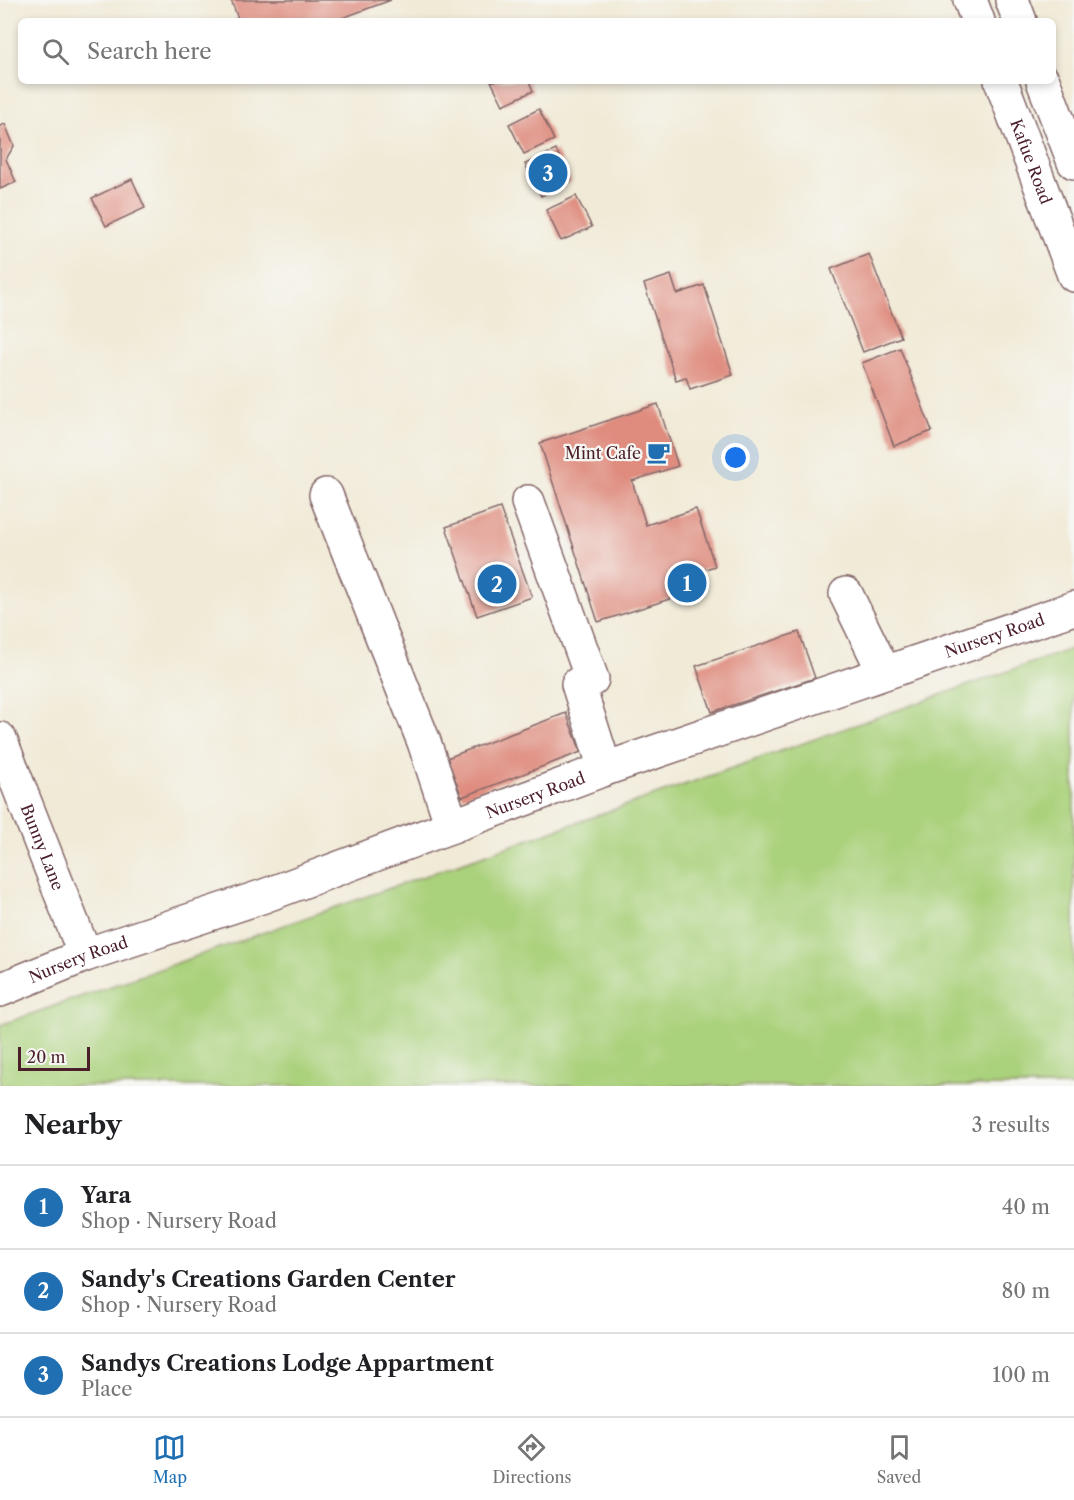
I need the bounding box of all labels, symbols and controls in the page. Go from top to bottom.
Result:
search box [18,18,1056,84]
icon: search [39,35,72,68]
text: Search here [87,38,212,65]
street label: Kafue Road [1006,116,1056,207]
pin: 3 [528,150,568,195]
cafe icon: Mint Cafe [646,440,672,466]
place label: Mint Cafe [565,443,641,463]
your location [721,443,750,472]
pin: 1 [668,560,706,606]
pin: 2 [478,562,516,606]
street label: Nursery Road [942,609,1047,662]
street label: Nursery Road [483,767,588,823]
street label: Bunny Lane [16,801,69,893]
street label: Nursery Road [26,932,130,987]
scale bar [18,1044,90,1072]
text: 20 m [27,1047,66,1067]
text: Nearby [24,1109,122,1141]
text: 3 results [972,1113,1050,1137]
text: Yara [81,1182,131,1209]
text: 1 [39,1195,48,1219]
text: 40 m [1002,1195,1050,1219]
text: Shop · Nursery Road [81,1209,277,1233]
text: Sandy's Creations Garden Center [81,1266,456,1293]
text: 2 [38,1279,49,1303]
text: 80 m [1002,1279,1050,1303]
text: Shop · Nursery Road [81,1293,277,1317]
text: Sandys Creations Lodge Appartment [81,1350,494,1377]
text: 3 [38,1363,49,1387]
text: 100 m [992,1363,1050,1387]
text: Place [81,1377,132,1401]
tab: Map [153,1431,187,1487]
tab: Directions [492,1431,571,1487]
tab: Saved [877,1431,921,1487]

